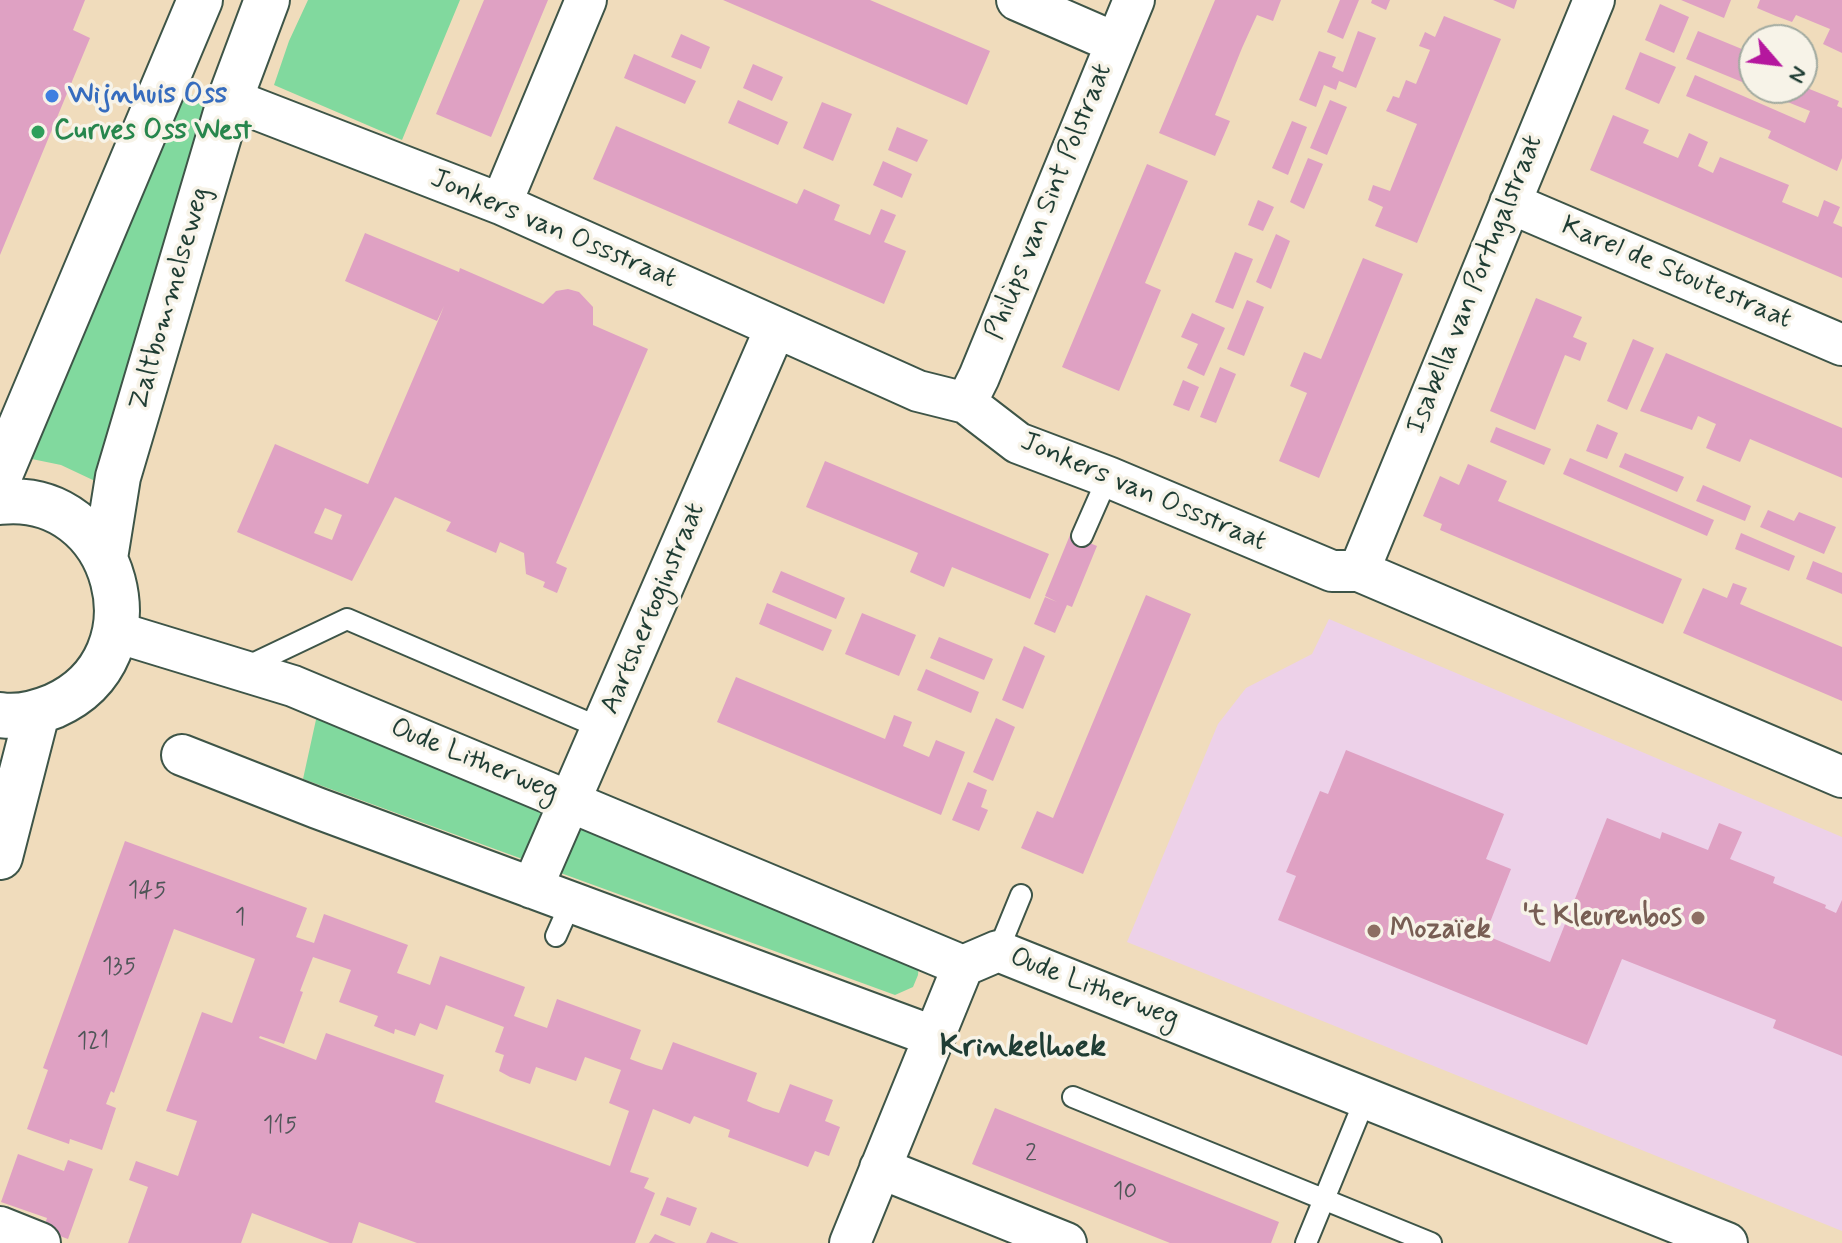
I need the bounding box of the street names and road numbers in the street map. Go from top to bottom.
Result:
street label: Philips van Sint Polstraat [979,59,1121,345]
street label: Isabella van Portugalstraat [1401,131,1551,439]
street label: Jonkers van Ossstraat [425,163,681,297]
street label: Zaltbommelseweg [123,184,219,414]
street label: Karel de Stoutestraat [1556,210,1796,338]
street label: Jonkers van Ossstraat [1015,426,1271,560]
street label: Aartshertoginstraat [594,498,714,720]
street label: Oude Litherweg [385,712,563,810]
street label: Oude Litherweg [1005,941,1183,1037]

